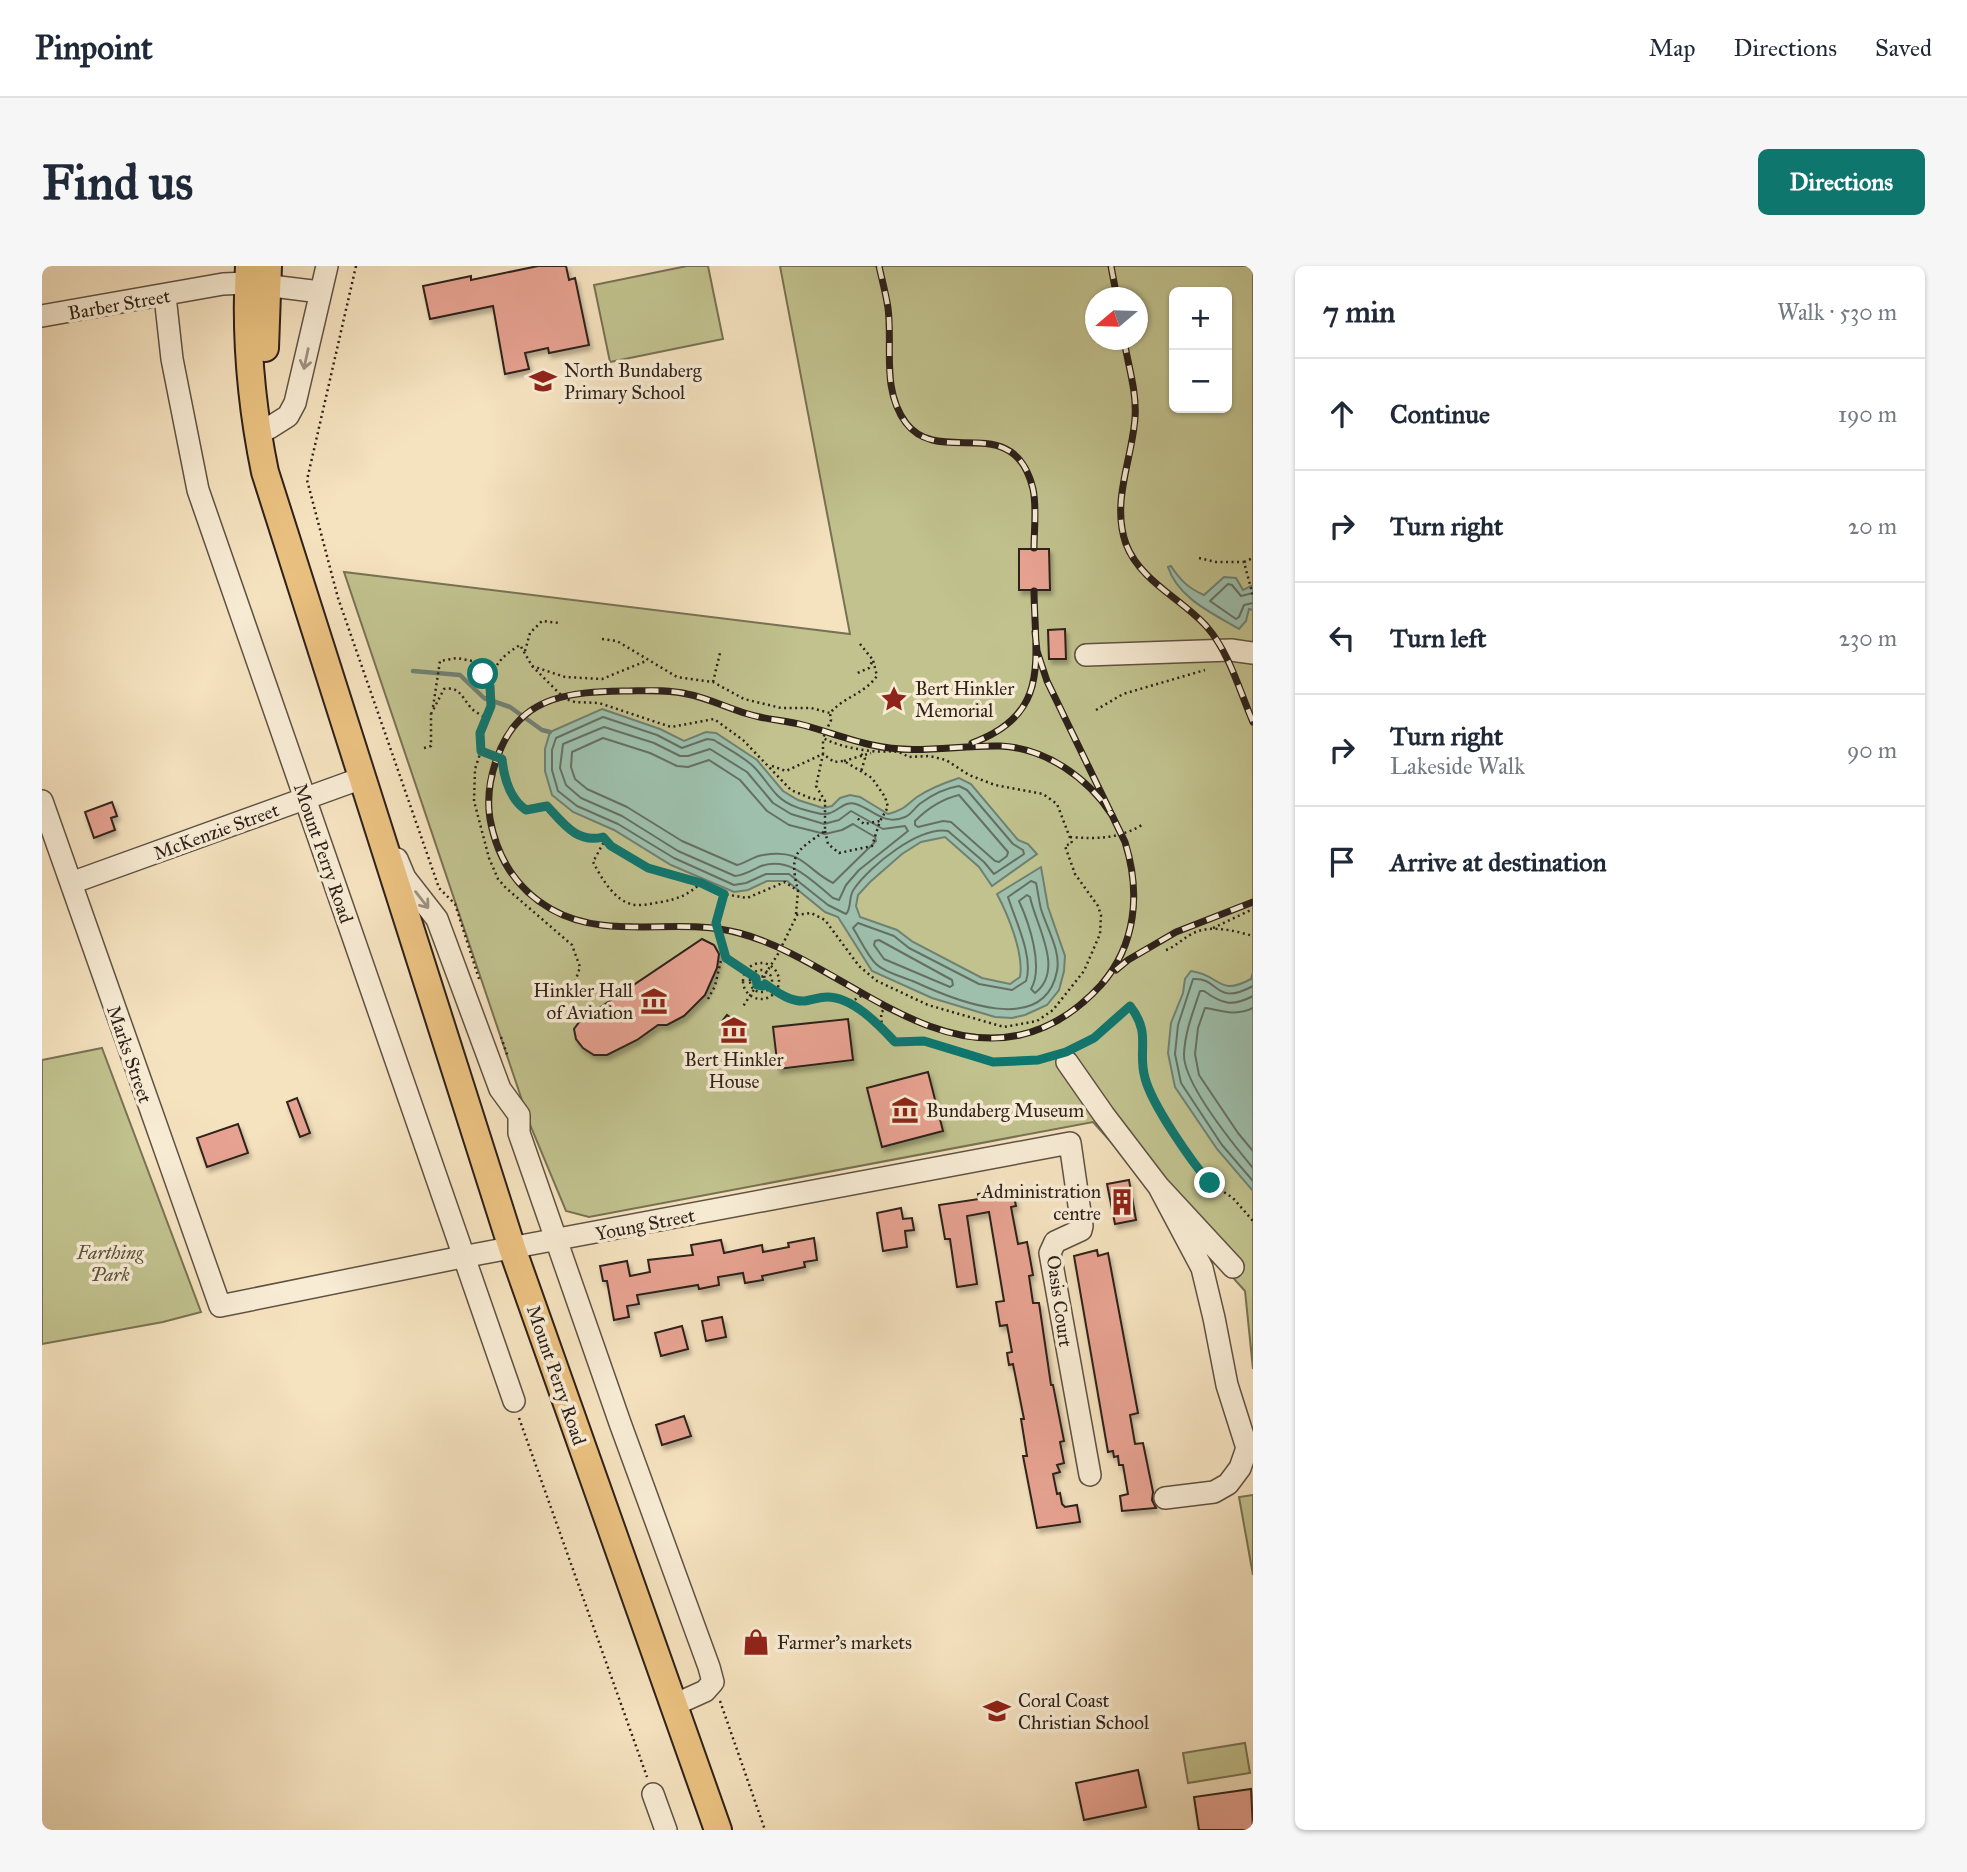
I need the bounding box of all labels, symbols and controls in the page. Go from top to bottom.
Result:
text: Pinpoint [35,28,153,68]
text: Map [1649,33,1696,63]
text: Directions [1734,33,1837,63]
text: Saved [1875,33,1932,63]
button: Directions [1758,149,1925,215]
text: Find us [42,153,193,212]
street label: Barber Street [66,284,172,325]
north arrow [1085,287,1148,350]
map controls [1169,287,1232,413]
button: + [1169,287,1232,350]
text: 7 min [1323,294,1395,330]
text: Walk · 530 m [1777,298,1897,326]
one-way arrow [298,347,312,370]
button: − [1169,350,1232,413]
place label: North Bundaberg Primary School [564,359,702,404]
school or university icon: North Bundaberg Primary School [528,366,558,396]
icon: ahead [1323,395,1361,433]
text: Continue [1390,398,1490,430]
text: 190 m [1838,400,1897,428]
icon: right [1323,507,1361,545]
text: Turn right [1390,510,1503,542]
text: 20 m [1848,512,1897,540]
icon: left [1323,619,1361,657]
text: Turn left [1390,622,1486,654]
text: 230 m [1839,624,1897,652]
route start [467,658,498,689]
place label: Bert Hinkler Memorial [915,677,1015,722]
place icon: Bert Hinkler Memorial [879,684,909,714]
text: Turn right [1390,720,1503,752]
icon: right [1323,731,1361,769]
text: 90 m [1847,736,1897,764]
text: Lakeside Walk [1390,752,1525,780]
street label: Mount Perry Road [289,780,358,926]
street label: McKenzie Street [150,798,282,865]
icon: arrive [1323,843,1361,881]
text: Arrive at destination [1390,846,1607,878]
one-way arrow [415,890,430,909]
place label: Hinkler Hall of Aviation [533,979,634,1024]
museum icon: Hinkler Hall of Aviation [639,986,669,1016]
street label: Marks Street [102,1002,157,1106]
museum icon: Bert Hinkler House [719,1015,749,1045]
place label: Bert Hinkler House [684,1048,785,1093]
museum icon: Bundaberg Museum [890,1095,920,1125]
place label: Bundaberg Museum [926,1099,1084,1123]
route end [1194,1167,1225,1198]
place label: Administration centre [980,1180,1101,1225]
building icon: Administration centre [1107,1187,1137,1217]
street label: Young Street [593,1204,697,1246]
park label: Farthing Park [76,1241,145,1286]
street label: Oasis Court [1042,1254,1077,1349]
street label: Mount Perry Road [522,1302,591,1448]
shop icon: Farmer's markets [741,1627,771,1657]
place label: Farmer's markets [777,1631,912,1654]
place label: Coral Coast Christian School [1018,1689,1150,1734]
school or university icon: Coral Coast Christian School [982,1696,1012,1726]

